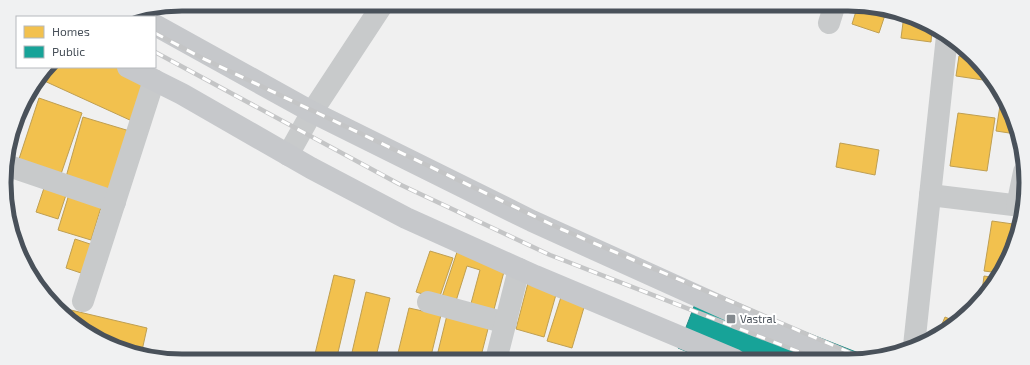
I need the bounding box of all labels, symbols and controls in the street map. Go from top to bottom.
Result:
legend [16,16,156,68]
text: Homes [52,24,90,38]
text: Public [52,44,85,58]
place label: Vastral [740,312,777,325]
marker: Vastral [725,313,737,325]

